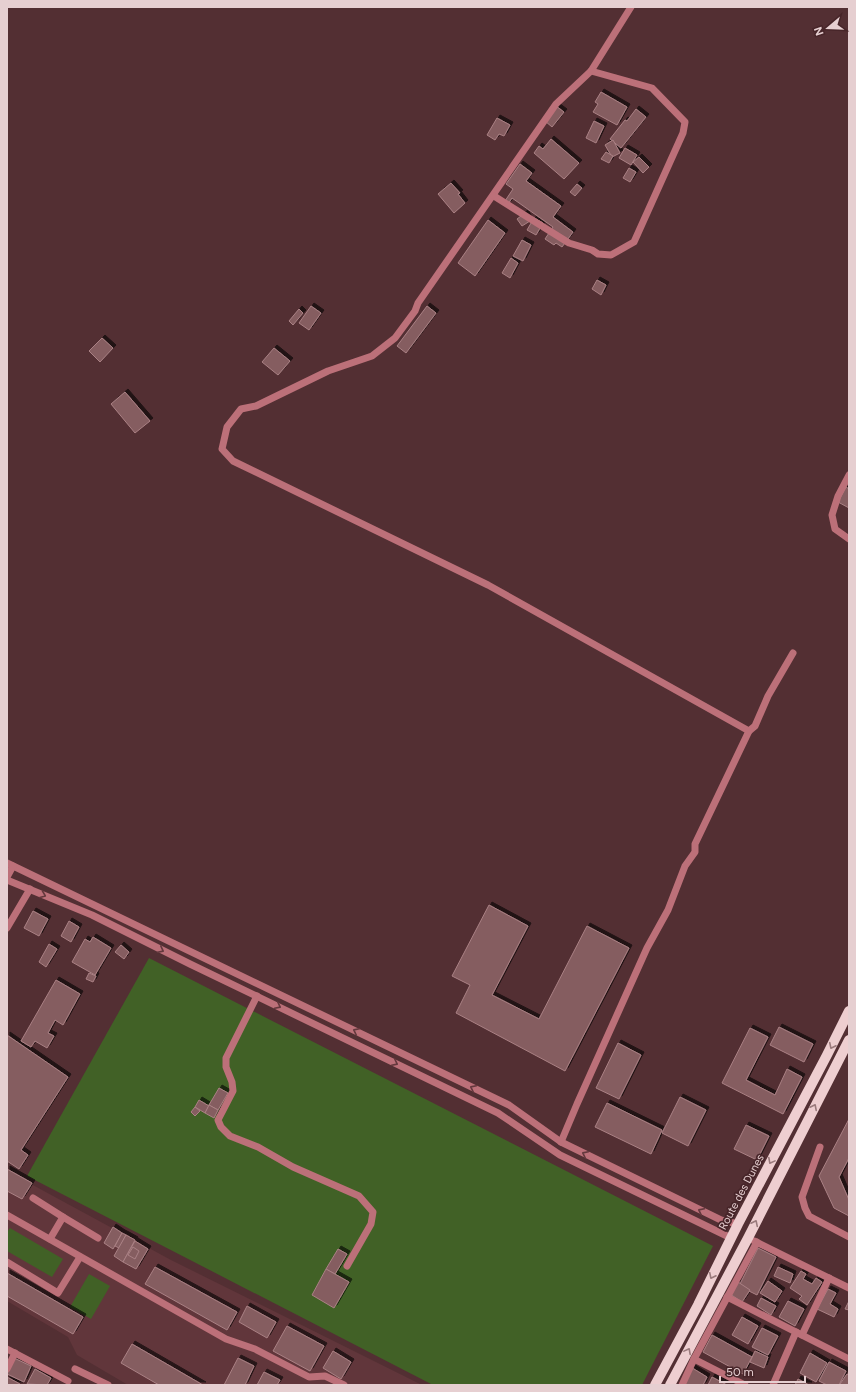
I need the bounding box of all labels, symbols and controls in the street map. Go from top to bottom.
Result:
north arrow [808,8,848,48]
text: N [811,25,827,37]
one-way arrow [40,890,47,898]
one-way arrow [157,945,164,952]
one-way arrow [273,1001,281,1009]
one-way arrow [353,1028,360,1036]
one-way arrow [829,1042,837,1049]
one-way arrow [391,1058,398,1066]
one-way arrow [470,1085,478,1093]
one-way arrow [809,1104,817,1112]
one-way arrow [582,1151,589,1159]
street label: Route des Dunes [716,1152,767,1232]
one-way arrow [769,1157,776,1164]
one-way arrow [698,1208,706,1216]
one-way arrow [750,1220,758,1228]
one-way arrow [709,1272,717,1280]
one-way arrow [683,1347,691,1355]
scale bar [720,1358,805,1384]
text: 50 m [726,1365,754,1379]

